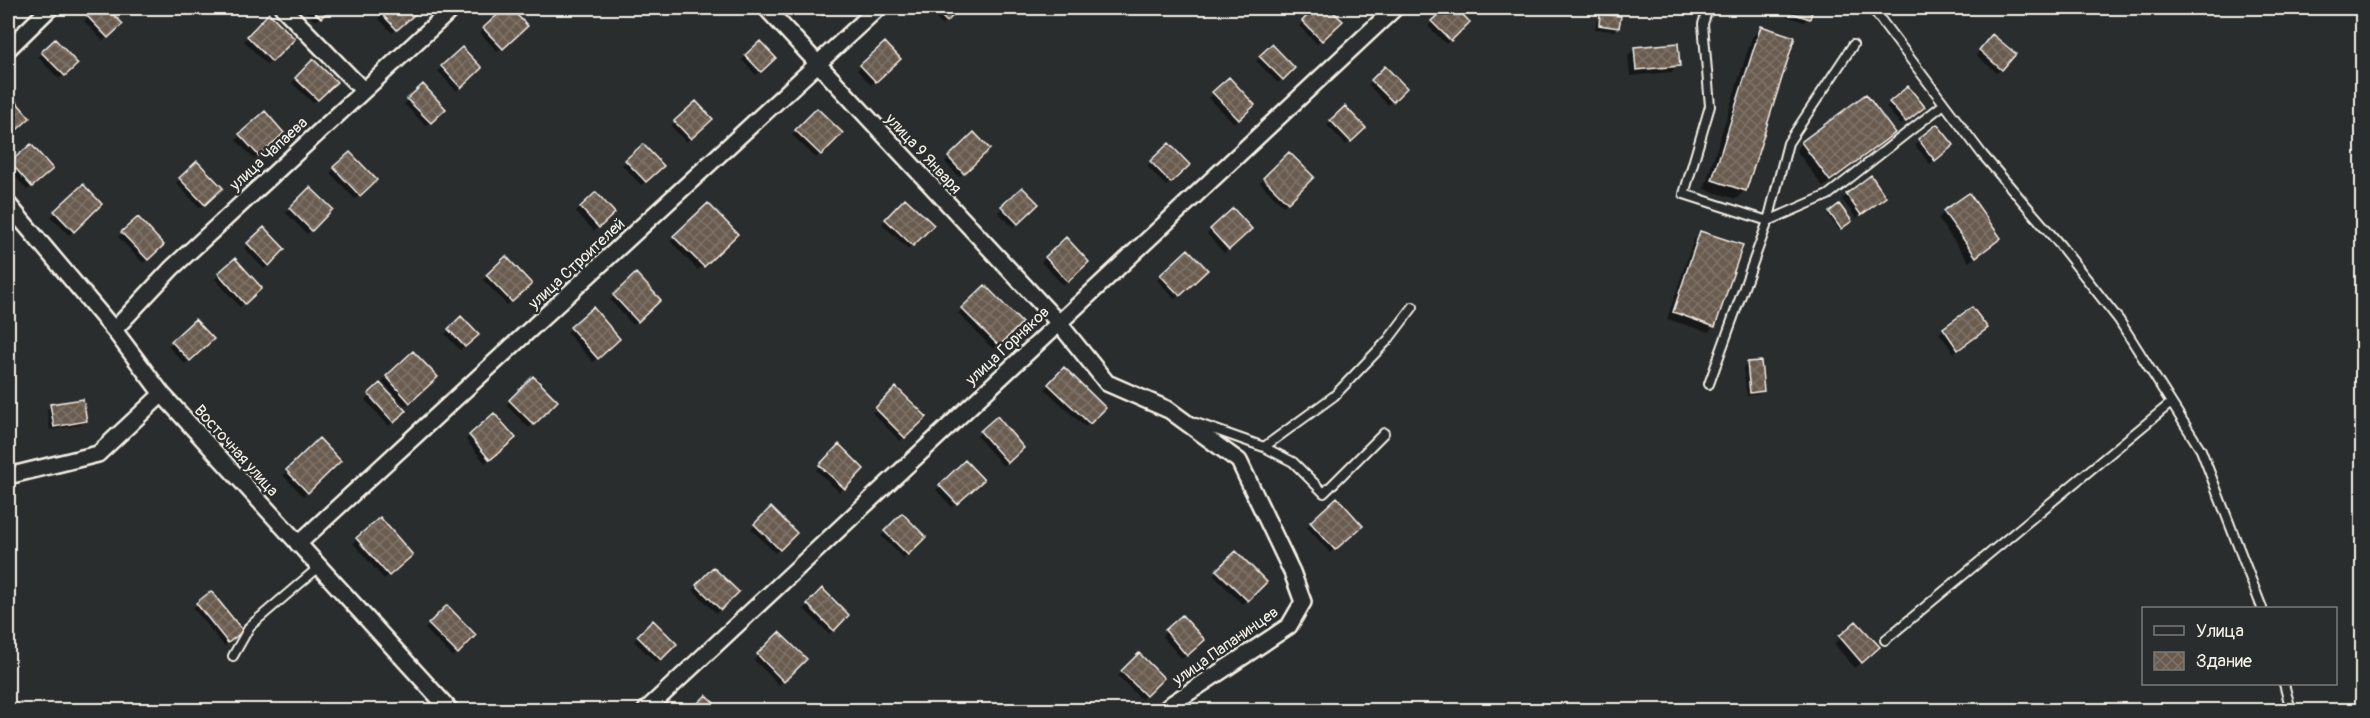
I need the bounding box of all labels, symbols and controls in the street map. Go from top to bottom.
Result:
street label: улица 9 Января [880,109,966,198]
street label: улица Чапаева [225,113,312,196]
street label: улица Строителей [524,214,629,314]
street label: улица Горняков [961,302,1054,390]
street label: Восточная улица [190,401,283,501]
street label: улица Папанинцев [1168,602,1282,690]
legend [2142,607,2337,685]
text: Улица [2196,620,2244,643]
text: Здание [2196,650,2252,673]

